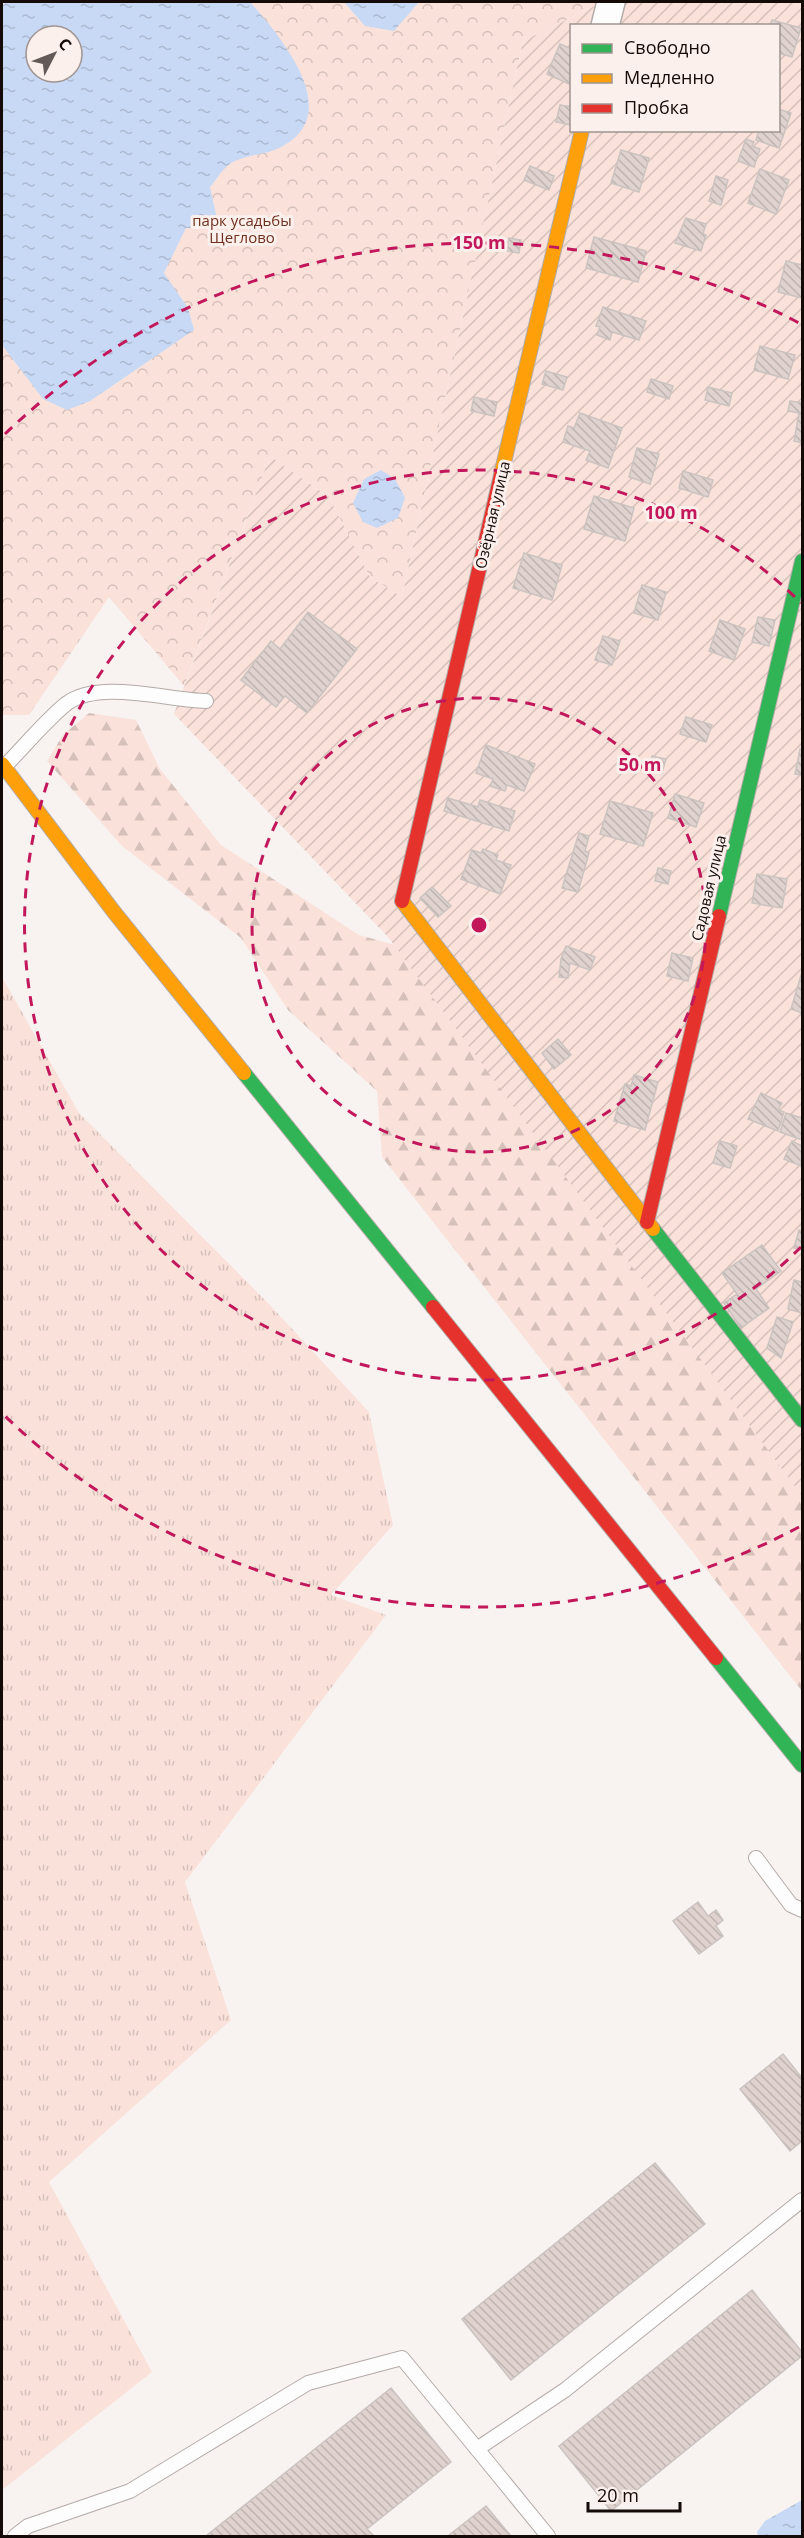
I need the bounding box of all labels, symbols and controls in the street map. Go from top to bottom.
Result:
north arrow [24,24,84,84]
legend [570,24,780,132]
text: С [54,33,77,55]
text: Свободно [624,35,711,59]
text: Медленно [624,65,715,89]
text: Пробка [624,95,689,119]
park label: парк усадьбы Щеглово [192,210,292,247]
text: 150 m [452,230,506,254]
street label: Озёрная улица [470,459,514,571]
text: 100 m [644,500,698,524]
text: 50 m [619,752,661,776]
street label: Садовая улица [686,833,730,943]
centre of rings [469,915,489,935]
scale bar [588,2475,680,2513]
text: 20 m [597,2483,639,2507]

